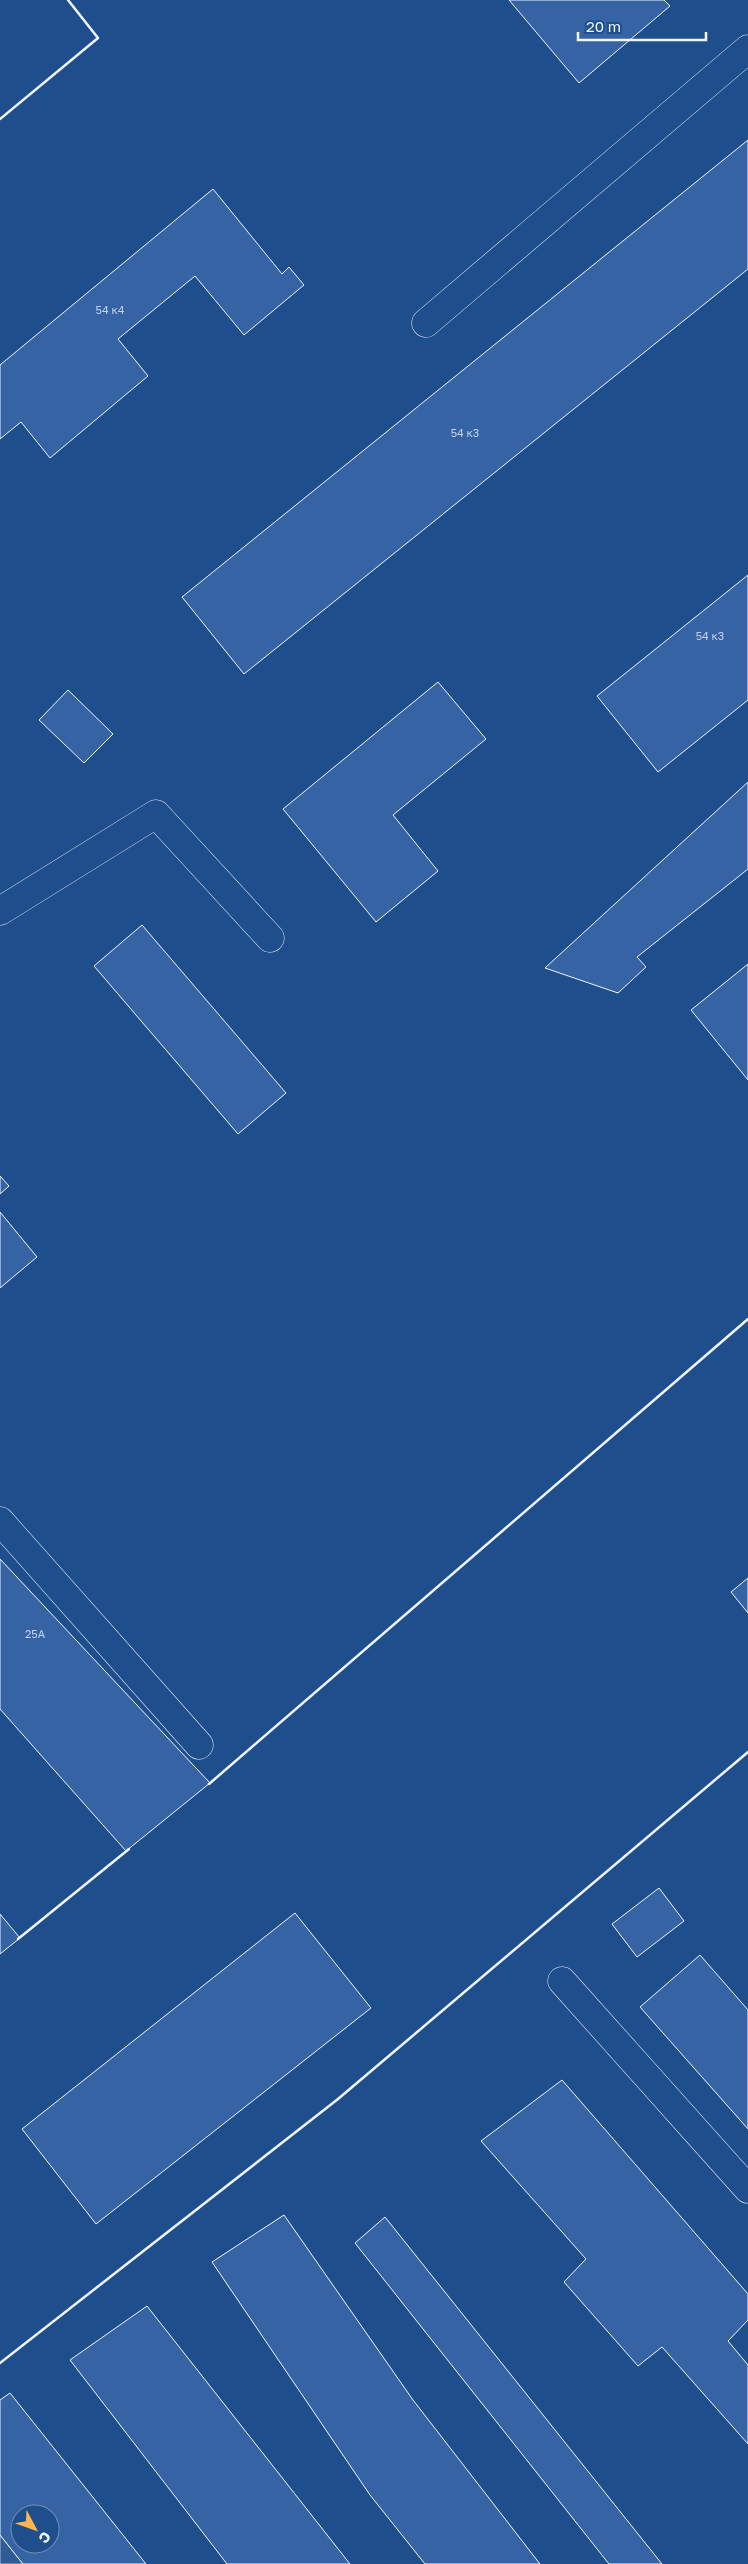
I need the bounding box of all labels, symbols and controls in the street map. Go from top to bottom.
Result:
scale bar [578,10,706,42]
text: 20 m [586,17,621,35]
house number: 54 к4 [96,303,125,316]
house number: 54 к3 [451,426,479,439]
house number: 54 к3 [696,629,724,642]
house number: 25А [25,1627,46,1640]
north arrow [10,2504,60,2554]
text: С [35,2529,55,2547]

